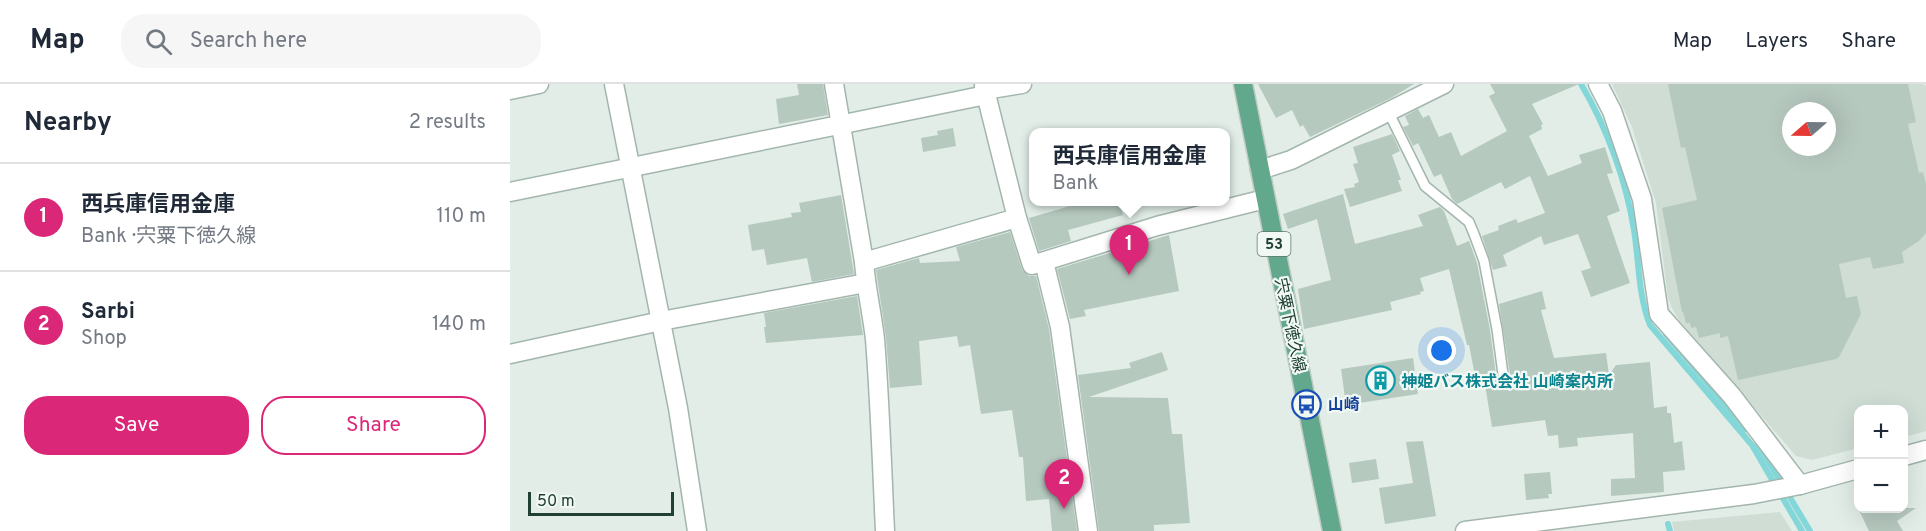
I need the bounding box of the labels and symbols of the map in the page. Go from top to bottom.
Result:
north arrow [1782,102,1836,156]
pin: 1 [1110,226,1148,275]
road number: 53 [1258,232,1290,256]
street label: 宍粟下徳久線 [1269,276,1309,374]
your location [1427,336,1456,365]
building icon: 神姫バス株式会社 山崎案内所 [1364,365,1396,397]
place label: 神姫バス株式会社 山崎案内所 [1401,372,1613,393]
bus stop icon: 山崎 [1291,388,1323,420]
place label: 山崎 [1328,396,1360,416]
pin: 2 [1044,460,1084,509]
scale bar [528,489,674,516]

